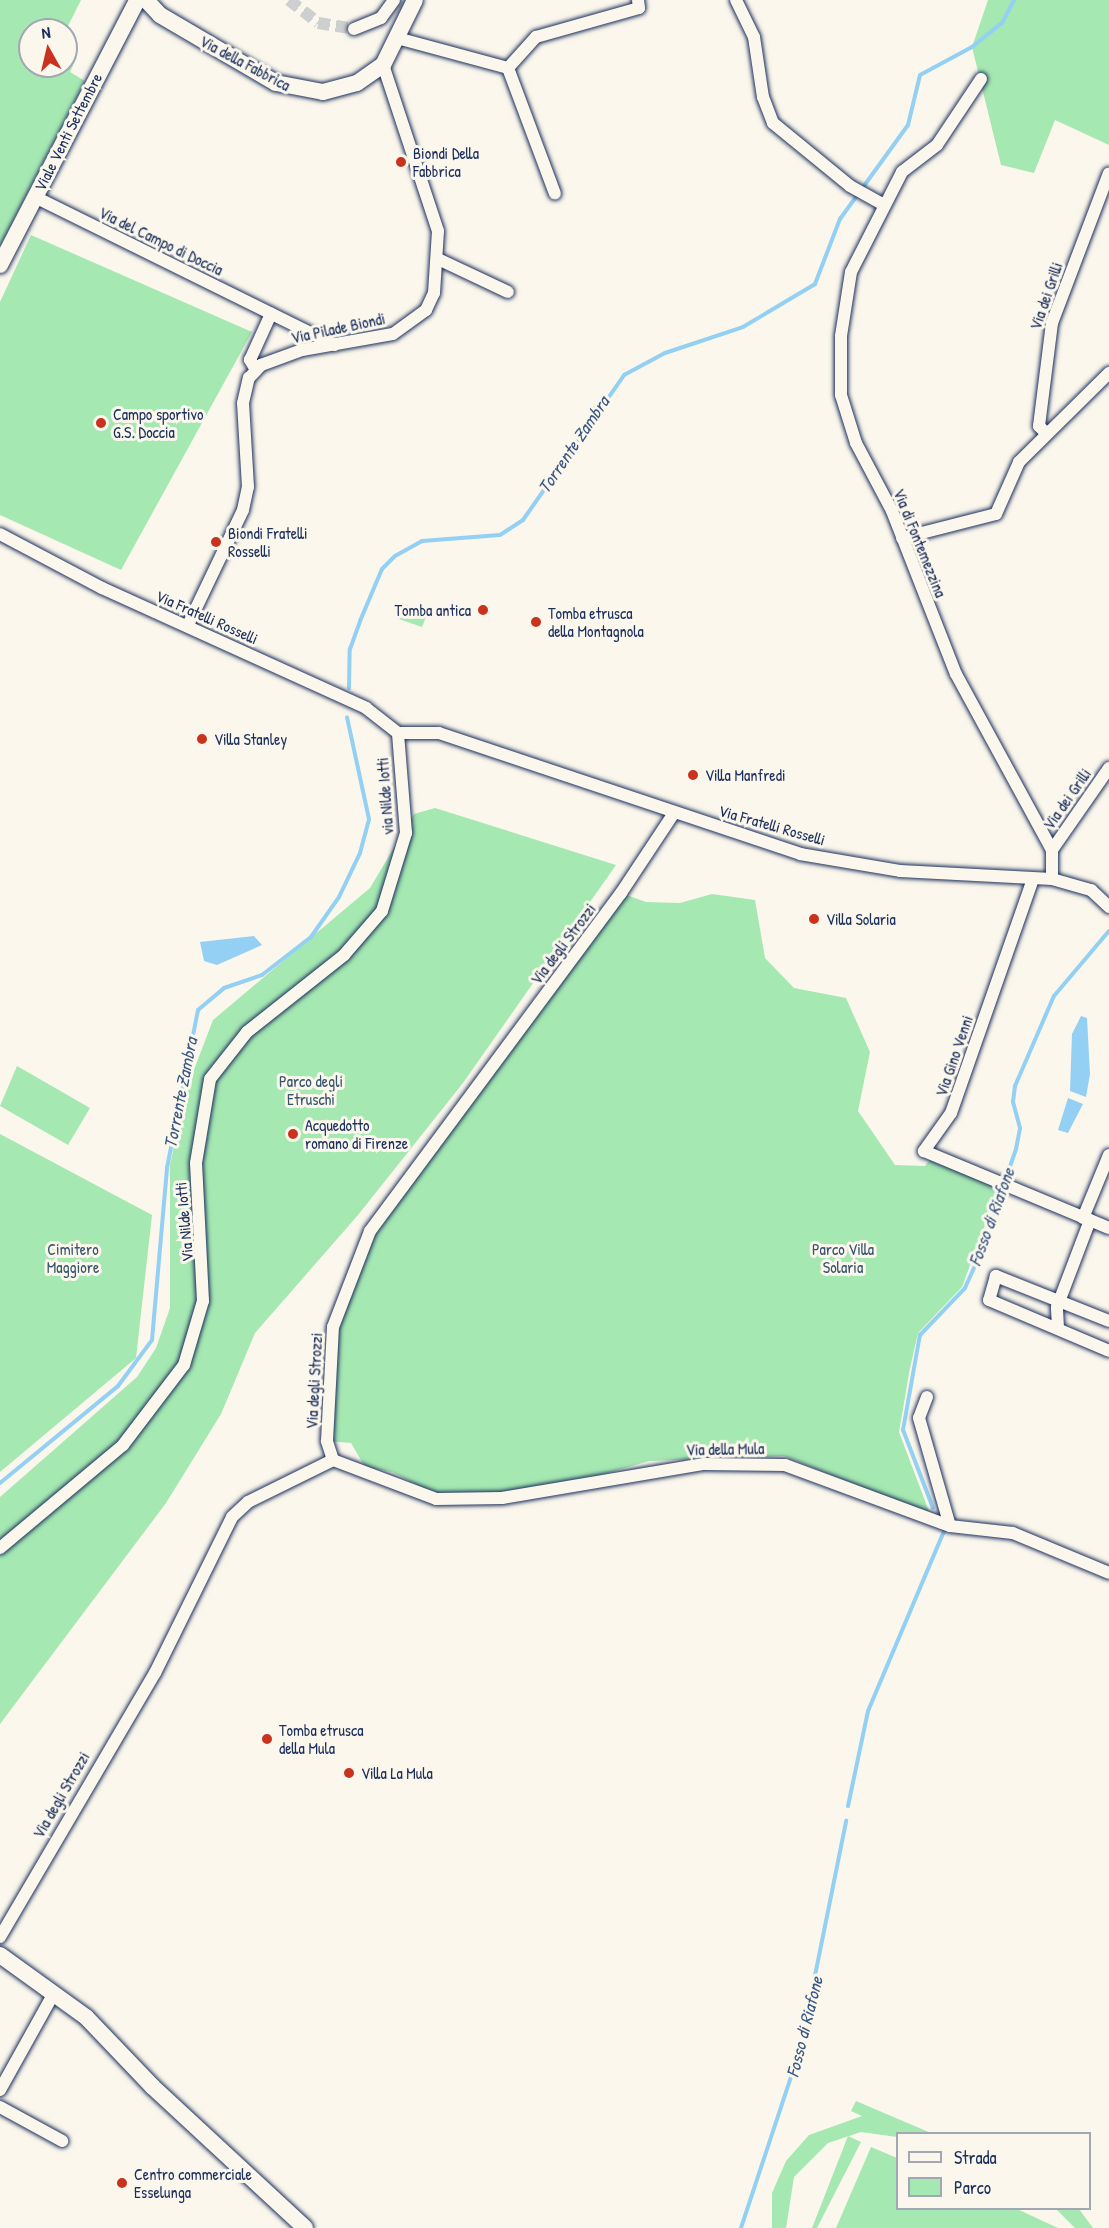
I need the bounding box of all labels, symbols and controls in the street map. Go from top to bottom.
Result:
north arrow [18,18,78,78]
text: N [40,21,52,44]
street label: Via della Fabbrica [196,31,294,95]
street label: Viale Venti Settembre [30,70,106,194]
place label: Biondi Della Fabbrica [413,143,479,181]
marker: Biondi Della Fabbrica [394,155,408,169]
street label: Via del Campo di Doccia [96,203,226,279]
street label: Via dei Grilli [1025,260,1067,332]
street label: Via Pilade Biondi [289,309,387,347]
water label: Torrente Zambra [534,392,614,498]
place label: Campo sportivo G.S. Doccia [113,404,203,442]
marker: Campo sportivo G.S. Doccia [94,416,108,430]
street label: Via di Fontemezzina [889,486,951,600]
place label: Biondi Fratelli Rosselli [228,523,308,561]
marker: Biondi Fratelli Rosselli [209,535,223,549]
street label: Via Fratelli Rosselli [153,586,261,648]
place label: Tomba antica [395,600,471,620]
marker: Tomba antica [476,603,490,617]
place label: Tomba etrusca della Montagnola [548,603,644,641]
marker: Tomba etrusca della Montagnola [529,615,543,629]
place label: Villa Stanley [214,729,287,749]
marker: Villa Stanley [195,732,209,746]
street label: via Nilde Iotti [373,757,397,835]
place label: Villa Manfredi [705,765,786,785]
street label: Via dei Grilli [1039,765,1095,833]
marker: Villa Manfredi [686,768,700,782]
street label: Via Fratelli Rosselli [717,801,827,849]
street label: Via degli Strozzi [526,900,600,988]
place label: Villa Solaria [826,909,896,929]
marker: Villa Solaria [807,912,821,926]
street label: Via Gino Venni [931,1013,977,1099]
water label: Torrente Zambra [160,1036,202,1150]
park label: Parco degli Etruschi [279,1071,343,1109]
place label: Acquedotto romano di Firenze [305,1115,408,1153]
marker: Acquedotto romano di Firenze [286,1127,300,1141]
water label: Fosso di Riafone [964,1165,1020,1269]
street label: Via Nilde Iotti [171,1181,197,1263]
park label: Cimitero Maggiore [47,1239,99,1277]
park label: Parco Villa Solaria [812,1239,874,1277]
street label: Via degli Strozzi [302,1332,326,1430]
street label: Via della Mula [686,1439,764,1459]
place label: Tomba etrusca della Mula [279,1720,363,1758]
marker: Tomba etrusca della Mula [260,1732,274,1746]
street label: Via degli Strozzi [29,1748,93,1842]
place label: Villa La Mula [361,1763,433,1783]
marker: Villa La Mula [342,1766,356,1780]
water label: Fosso di Riafone [782,1975,828,2079]
legend [896,2132,1091,2210]
text: Strada [954,2145,997,2170]
place label: Centro commerciale Esselunga [134,2164,252,2202]
text: Parco [954,2175,991,2200]
marker: Centro commerciale Esselunga [115,2176,129,2190]

